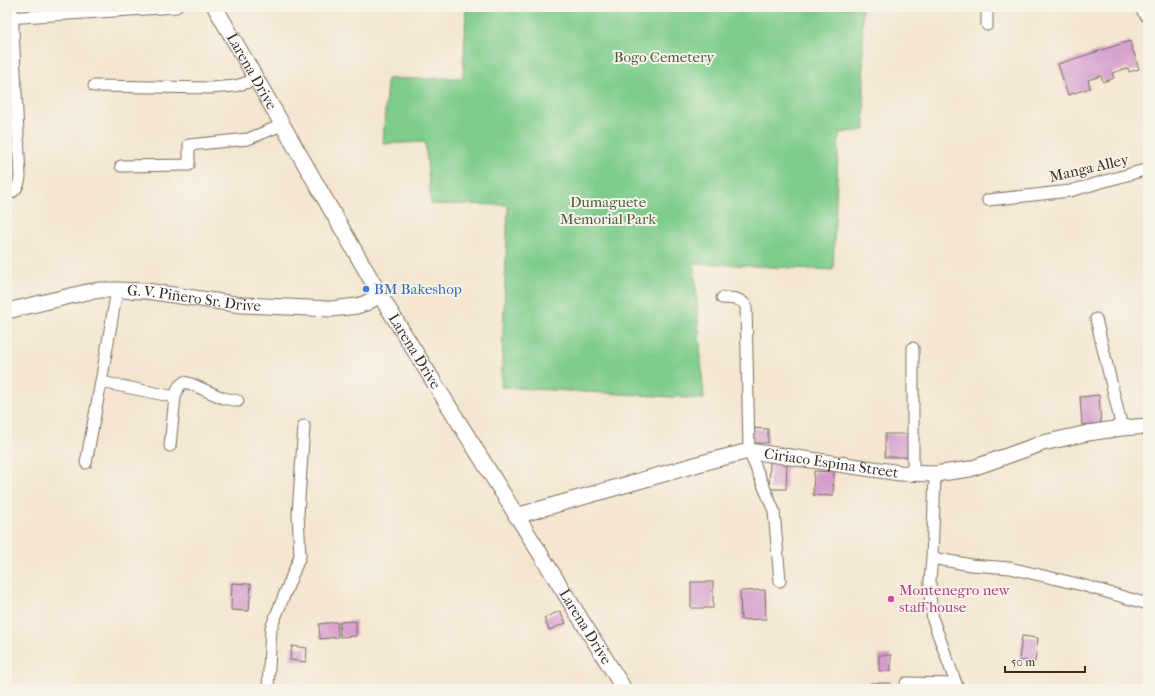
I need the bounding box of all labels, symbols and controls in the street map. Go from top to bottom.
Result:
street label: Larena Drive [223,30,281,113]
park label: Bogo Cemetery [614,48,715,66]
street label: Manga Alley [1048,150,1131,186]
park label: Dumaguete Memorial Park [560,193,656,228]
place label: BM Bakeshop [374,280,462,298]
street label: G. V. Piñero Sr. Drive [127,281,262,315]
marker: BM Bakeshop [361,284,371,294]
street label: Larena Drive [385,310,445,393]
street label: Ciriaco Espina Street [763,444,900,482]
place label: Montenegro new staff house [899,581,1011,616]
street label: Larena Drive [555,586,616,668]
marker: Montenegro new staff house [886,594,896,604]
scale bar [1005,648,1085,674]
text: 50 m [1011,655,1035,669]

